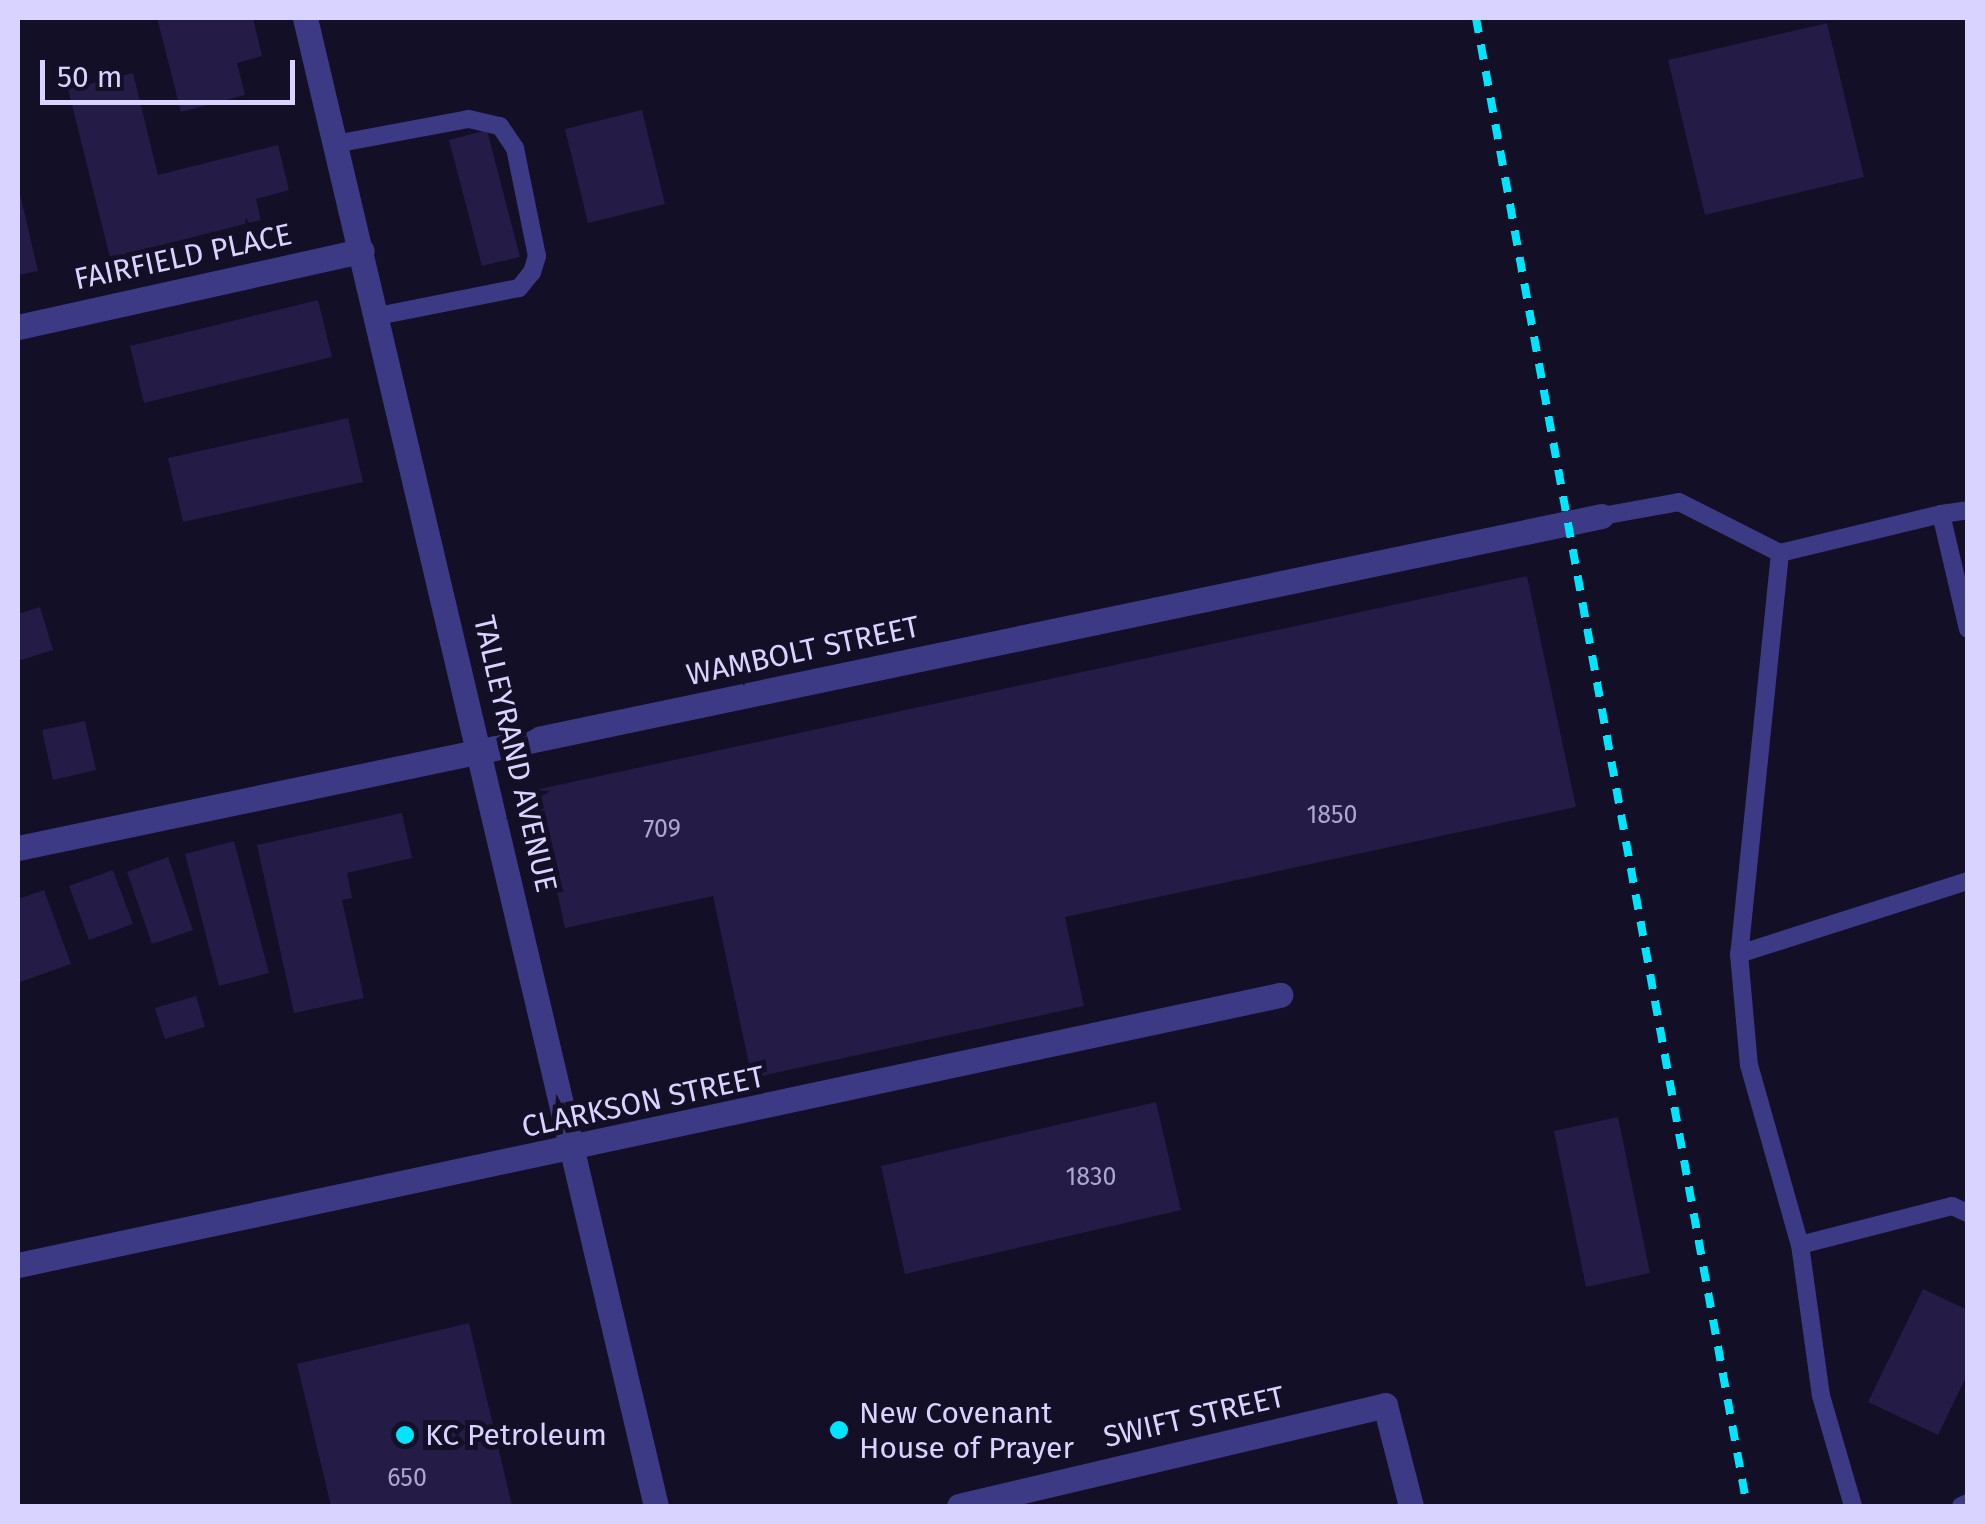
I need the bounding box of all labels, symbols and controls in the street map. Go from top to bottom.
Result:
scale bar [45,40,300,102]
text: 50 m [57,59,122,95]
street label: FAIRFIELD PLACE [71,216,295,298]
street label: WAMBOLT STREET [683,609,923,693]
street label: TALLEYRAND AVENUE [466,612,564,896]
house number: 1850 [1306,800,1358,830]
house number: 709 [643,814,681,844]
street label: CLARKSON STREET [518,1059,768,1145]
house number: 1830 [1065,1162,1117,1192]
street label: SWIFT STREET [1100,1379,1288,1455]
place label: New Covenant House of Prayer [859,1395,1074,1466]
place label: KC Petroleum [425,1417,607,1453]
marker: New Covenant House of Prayer [828,1419,850,1441]
marker: KC Petroleum [394,1424,416,1446]
house number: 650 [387,1463,427,1493]

